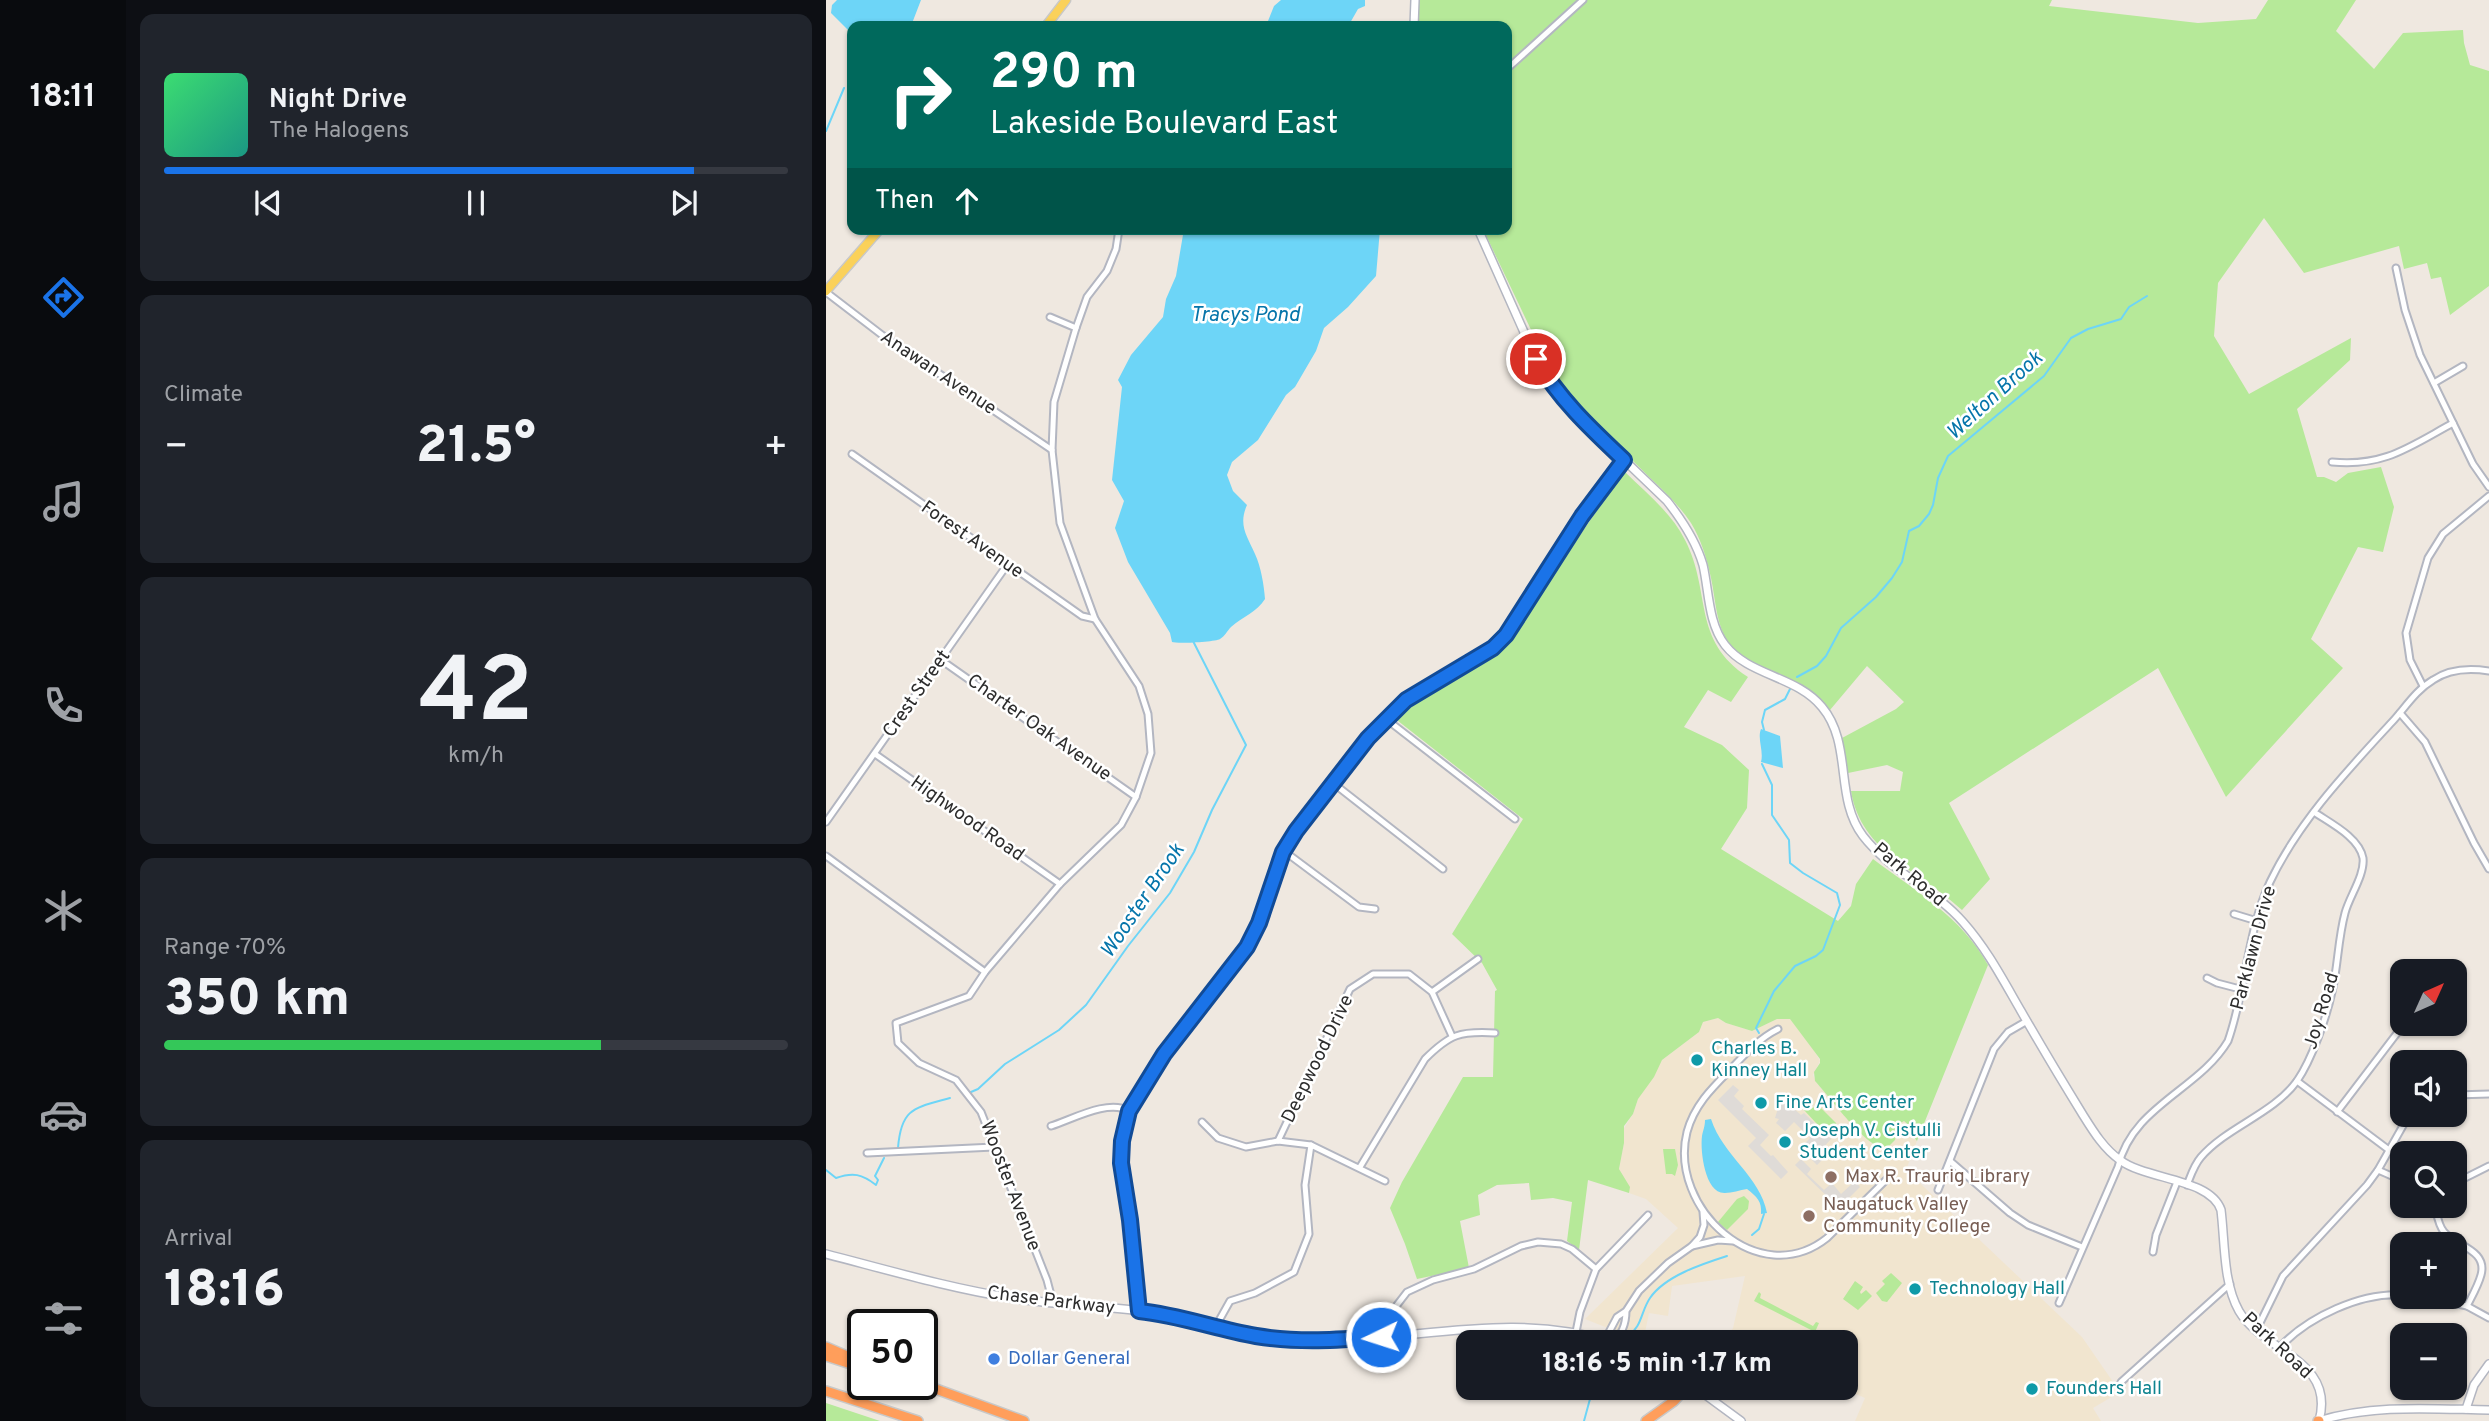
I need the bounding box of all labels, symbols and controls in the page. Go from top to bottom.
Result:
text: 290 m [990,44,1138,106]
icon: right [875,49,966,140]
text: 18:11 [30,78,96,118]
text: Night Drive [269,84,407,117]
text: Lakeside Boulevard East [990,105,1338,145]
text: The Halogens [269,117,409,146]
icon: ahead [948,182,986,220]
icon: previous [249,184,287,222]
icon: pause [457,184,495,222]
icon: next [665,184,703,222]
text: Then [875,185,934,218]
icon: directions [39,273,88,322]
water label: Tracys Pond [1190,302,1301,329]
street label: Anawan Avenue [875,325,1001,421]
pin [1506,329,1566,389]
icon: arrive [1517,340,1555,378]
water label: Welton Brook [1941,345,2049,446]
text: Climate [164,381,243,410]
text: 21.5° [416,415,536,481]
text: − [164,424,189,473]
text: + [763,424,788,473]
icon: music [39,477,88,526]
street label: Forest Avenue [916,496,1028,584]
text: 42 [419,639,533,754]
street label: Crest Street [878,645,956,743]
street label: Charter Oak Avenue [962,669,1116,787]
icon: phone [39,681,88,730]
text: km/h [448,742,504,771]
street label: Highwood Road [905,771,1029,867]
water label: Wooster Brook [1095,838,1191,963]
street label: Park Road [1868,838,1950,912]
street label: Parklawn Drive [2226,883,2282,1013]
icon: climate [39,886,88,935]
text: Range · 70% [164,934,286,963]
north arrow [2390,959,2468,1036]
map controls [2390,959,2467,1400]
text: 350 km [164,968,350,1034]
street label: Joy Road [2299,970,2345,1052]
street label: Deepwood Drive [1277,991,1359,1127]
place label: Charles B. Kinney Hall [1711,1037,1807,1083]
button: sound [2390,1050,2467,1127]
marker: Charles B. Kinney Hall [1689,1052,1705,1068]
icon: car [39,1090,88,1139]
place label: Fine Arts Center [1775,1091,1915,1115]
marker: Fine Arts Center [1753,1095,1769,1111]
street label: Wooster Avenue [974,1117,1046,1255]
place label: Joseph V. Cistulli Student Center [1799,1119,1941,1165]
marker: Joseph V. Cistulli Student Center [1777,1134,1793,1150]
button: search [2390,1141,2467,1218]
place label: Max R. Traurig Library [1845,1165,2030,1189]
marker: Max R. Traurig Library [1823,1169,1839,1185]
place label: Naugatuck Valley Community College [1823,1193,1990,1239]
marker: Naugatuck Valley Community College [1801,1208,1817,1224]
text: Arrival [164,1225,233,1254]
button: + [2390,1232,2467,1309]
text: 18:16 [164,1259,285,1325]
place label: Technology Hall [1929,1277,2065,1301]
street label: Chase Parkway [986,1281,1116,1321]
marker: Technology Hall [1907,1281,1923,1297]
icon: filters [39,1294,88,1343]
position arrow [1344,1300,1418,1374]
street label: Park Road [2237,1307,2317,1385]
speed limit sign: 50 [847,1309,938,1400]
button: − [2390,1323,2467,1400]
place label: Dollar General [1008,1347,1130,1371]
text: 18:16 · 5 min · 1.7 km [1542,1348,1772,1381]
marker: Dollar General [986,1351,1002,1367]
place label: Founders Hall [2046,1377,2162,1401]
marker: Founders Hall [2024,1381,2040,1397]

